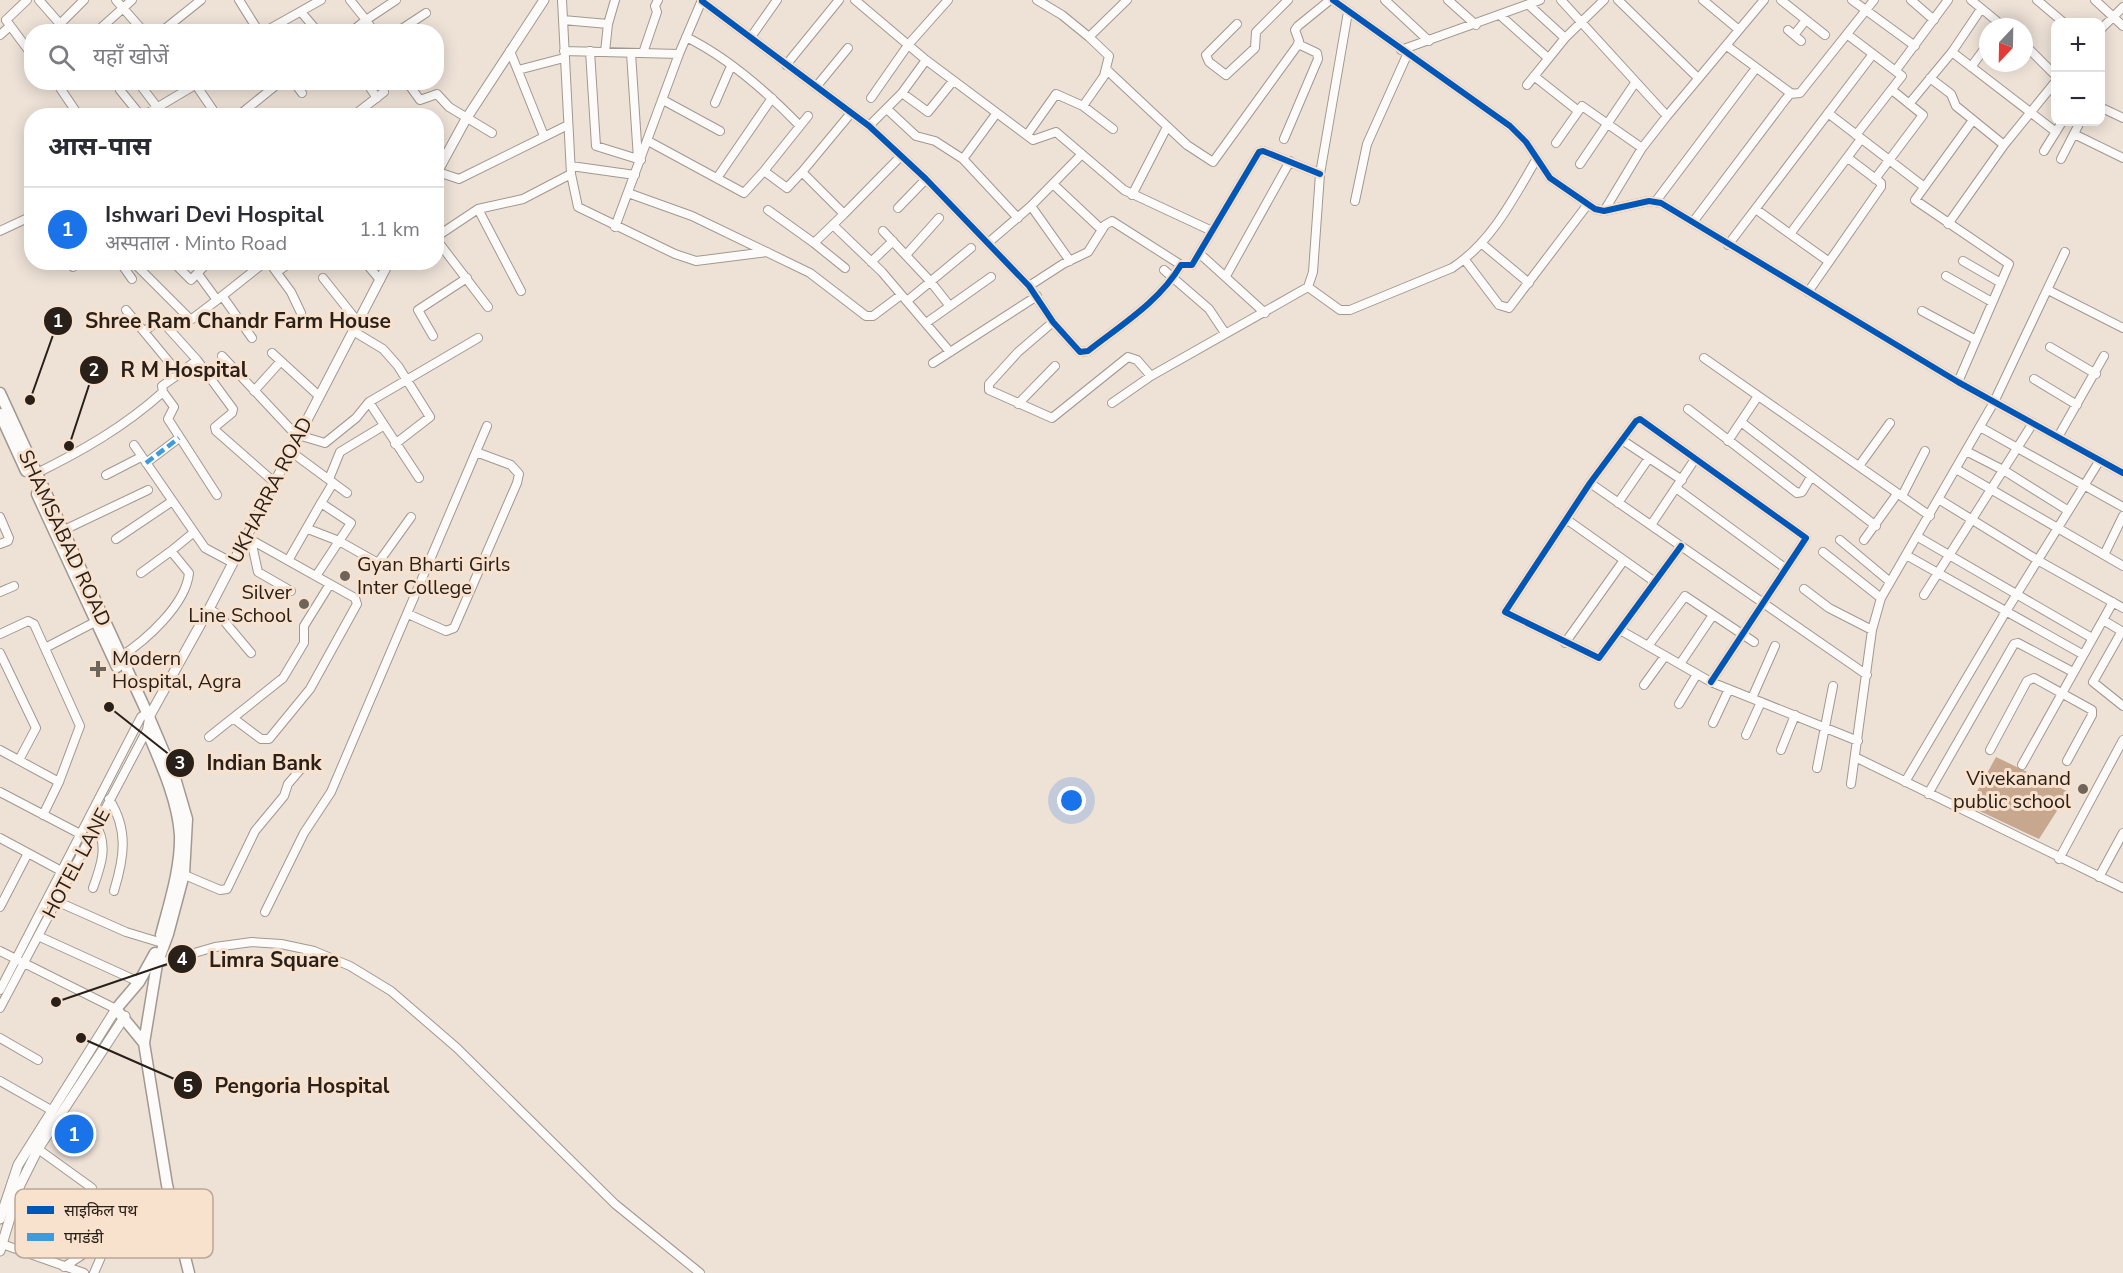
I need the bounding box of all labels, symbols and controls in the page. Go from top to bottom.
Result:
north arrow [1979,18,2033,72]
map controls [2051,18,2105,126]
button: + [2051,18,2105,72]
search box [24,24,444,90]
icon: search [45,41,78,74]
text: यहाँ खोजें [93,42,169,72]
button: − [2051,72,2105,126]
text: आस-पास [48,129,151,164]
text: Ishwari Devi Hospital [105,200,324,230]
text: 1 [62,216,74,243]
text: 1.1 km [359,216,420,243]
text: अस्पताल · Minto Road [105,230,287,257]
callout: Shree Ram Chandr Farm House [43,301,403,340]
text: Shree Ram Chandr Farm House [85,307,391,335]
text: 1 [53,309,63,333]
callout: R M Hospital [79,350,260,389]
text: R M Hospital [121,356,248,384]
text: 2 [89,358,99,382]
street label: UKHARRA ROAD [222,412,319,568]
street label: SHAMSABAD ROAD [12,446,117,631]
place label: Gyan Bharti Girls Inter College [357,551,510,601]
marker: Gyan Bharti Girls Inter College [338,569,352,583]
place label: Silver Line School [188,579,292,629]
marker: Silver Line School [297,597,311,611]
place label: Modern Hospital, Agra [112,645,242,695]
marker: Modern Hospital, Agra [89,660,107,678]
callout: Indian Bank [165,743,334,782]
text: Indian Bank [206,749,322,777]
text: 3 [175,751,185,775]
place label: Vivekanand public school [1953,765,2071,815]
marker: Vivekanand public school [2076,782,2090,796]
your location [1057,786,1086,815]
street label: HOTEL LANE [36,804,117,923]
callout: Limra Square [167,940,351,979]
text: Limra Square [209,946,339,974]
text: 4 [177,947,188,971]
callout: Pengoria Hospital [173,1066,402,1105]
text: Pengoria Hospital [214,1072,390,1100]
text: 5 [183,1074,194,1098]
pin: 1 [54,1112,94,1156]
legend [15,1189,213,1258]
text: साइकिल पथ [64,1200,138,1222]
text: पगडंडी [64,1227,104,1249]

